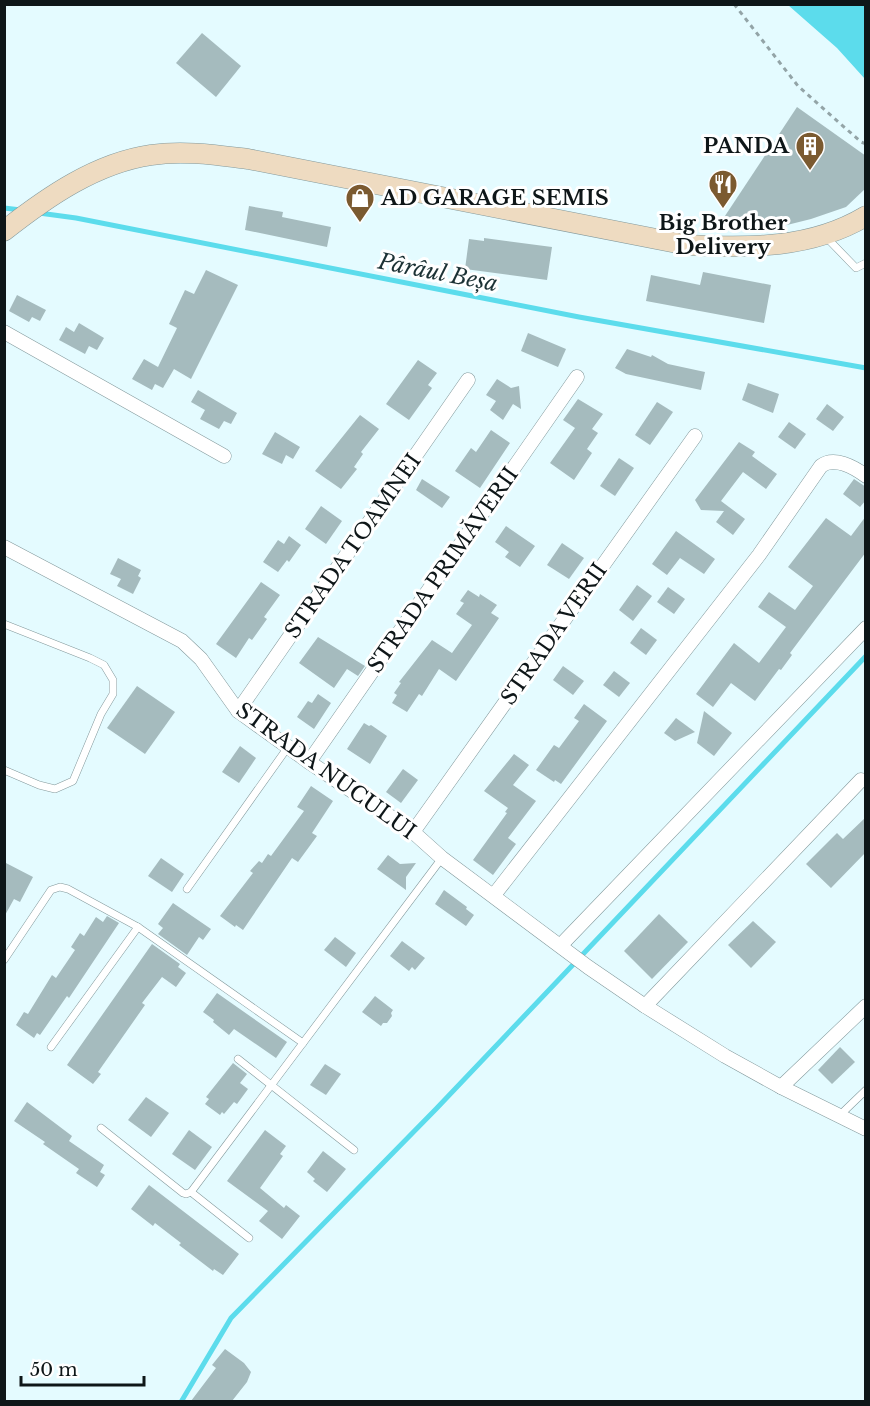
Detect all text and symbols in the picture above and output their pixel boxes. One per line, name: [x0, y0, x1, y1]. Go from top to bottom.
building icon: PANDA: [794, 130, 826, 172]
place label: PANDA: [703, 133, 790, 159]
restaurant icon: Big Brother Delivery: [707, 168, 739, 210]
shop icon: AD GARAGE SEMIS: [344, 182, 376, 224]
place label: AD GARAGE SEMIS: [380, 185, 609, 211]
place label: Big Brother Delivery: [658, 210, 788, 260]
water label: Pârâul Beșa: [375, 247, 500, 297]
street label: STRADA TOAMNEI: [279, 449, 427, 643]
street label: STRADA PRIMĂVERII: [362, 462, 524, 678]
street label: STRADA VERII: [495, 558, 613, 710]
street label: STRADA NUCULUI: [231, 697, 421, 845]
scale bar: [21, 1349, 144, 1387]
text: 50 m: [30, 1359, 78, 1381]

